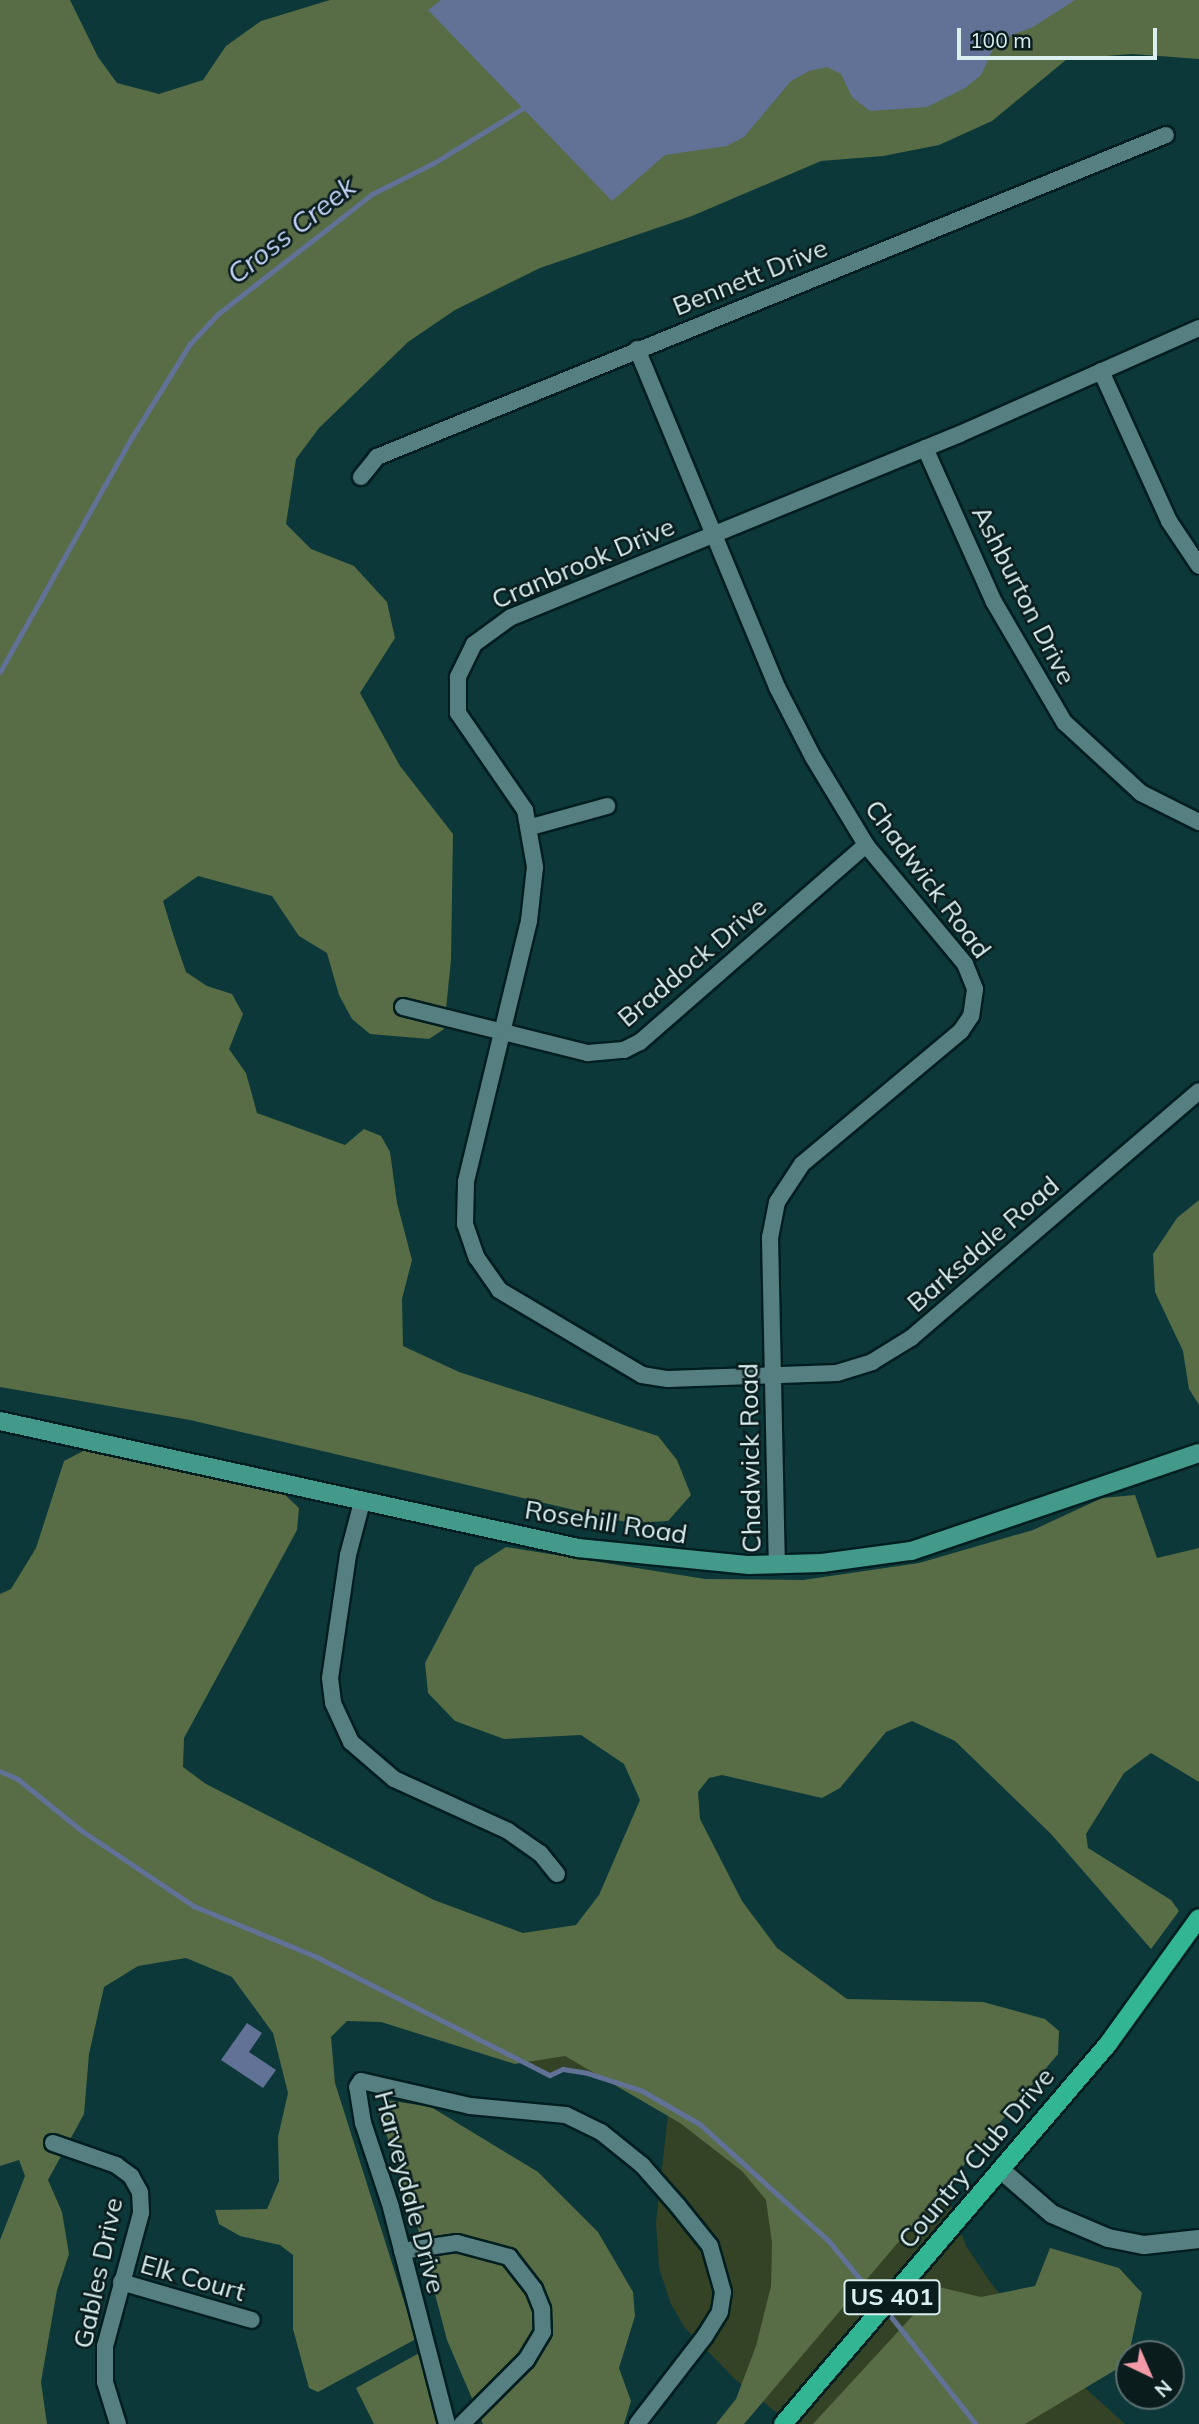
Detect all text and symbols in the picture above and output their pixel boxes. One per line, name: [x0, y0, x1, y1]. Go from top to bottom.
scale bar: [961, 14, 1160, 58]
text: 100 m: [970, 27, 1032, 53]
water label: Cross Creek: [220, 169, 362, 291]
street label: Bennett Drive: [668, 232, 832, 322]
street label: Ashburton Drive: [966, 500, 1082, 690]
street label: Cranbrook Drive: [487, 510, 679, 616]
street label: Chadwick Road: [858, 794, 998, 964]
street label: Braddock Drive: [611, 891, 773, 1033]
street label: Barksdale Road: [901, 1170, 1065, 1318]
street label: Chadwick Road: [733, 1363, 767, 1553]
street label: Rosehill Road: [523, 1494, 689, 1550]
street label: Country Club Drive: [891, 2061, 1061, 2255]
street label: Harveydale Drive: [368, 2087, 452, 2297]
street label: Gables Drive: [67, 2195, 129, 2351]
street label: Elk Court: [137, 2248, 249, 2308]
road number: US 401: [843, 2276, 941, 2318]
north arrow: [1115, 2340, 1185, 2410]
text: N: [1150, 2375, 1177, 2402]

